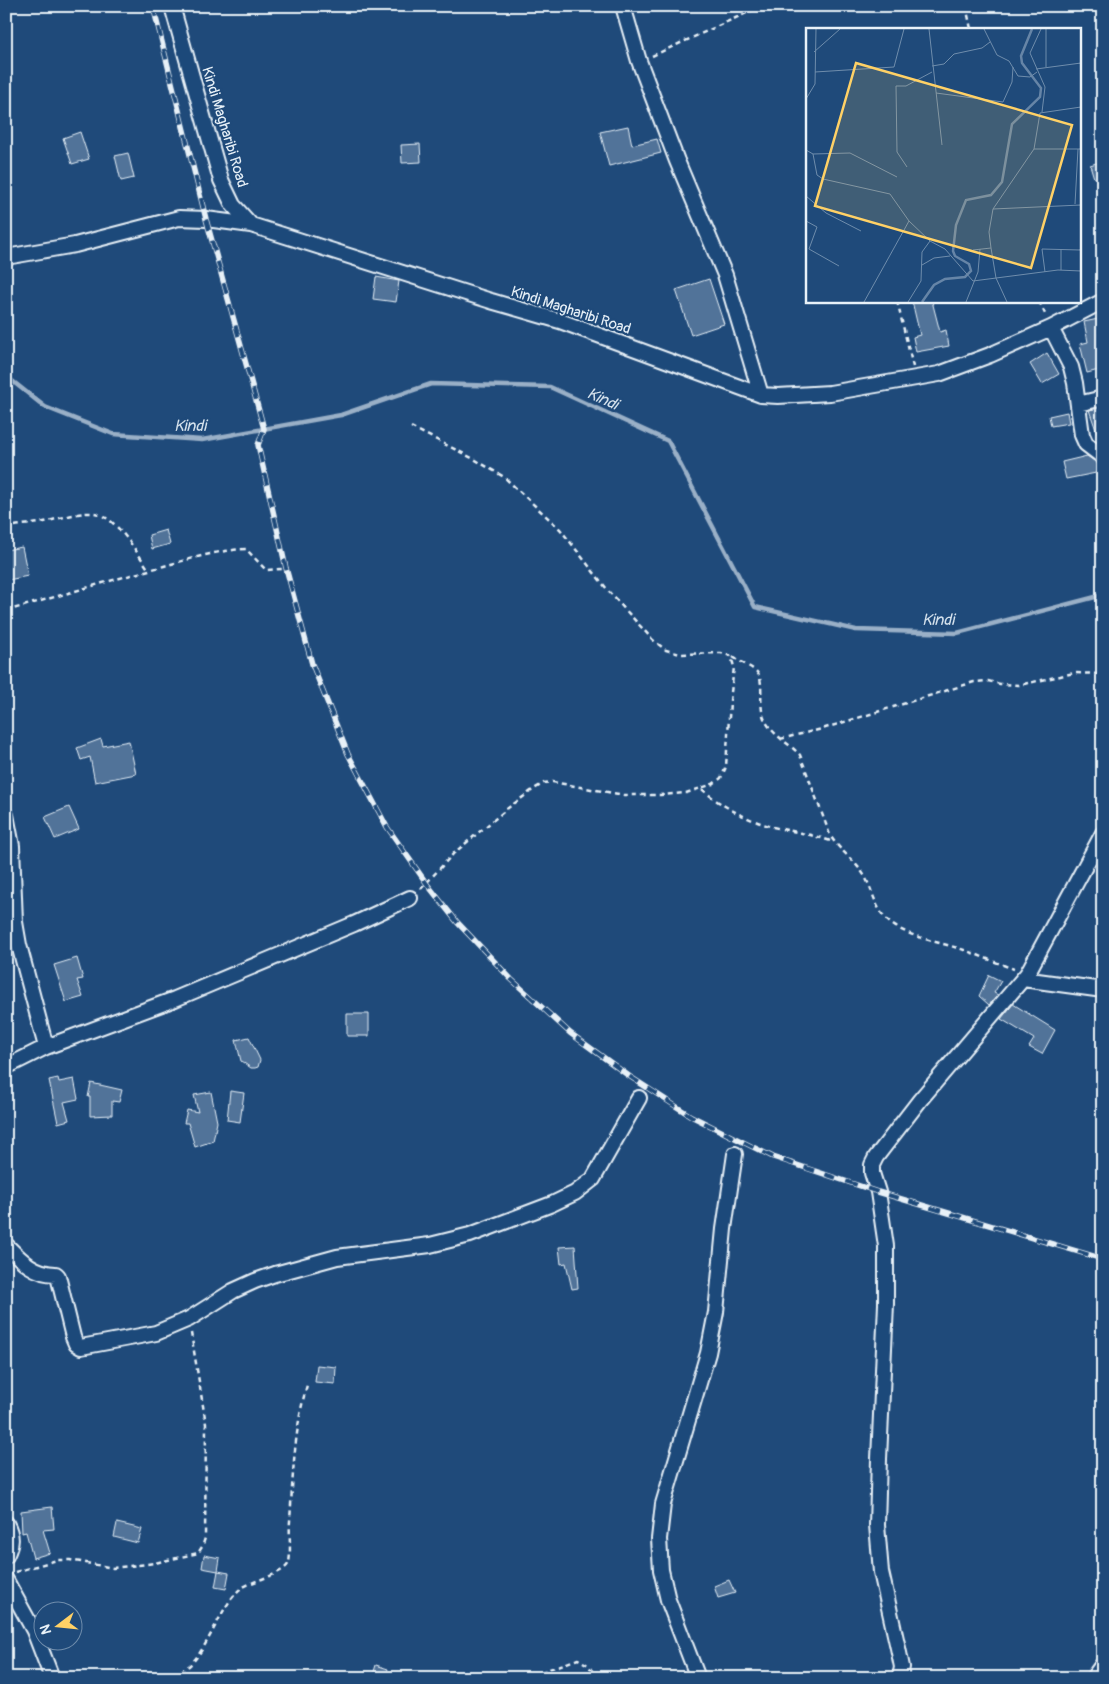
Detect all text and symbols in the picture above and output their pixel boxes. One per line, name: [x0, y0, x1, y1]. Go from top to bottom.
inset map: [806, 28, 1082, 302]
street label: Kindi Magharibi Road: [197, 65, 252, 190]
street label: Kindi Magharibi Road: [508, 282, 633, 339]
water label: Kindi: [584, 383, 623, 415]
water label: Kindi: [174, 416, 208, 436]
water label: Kindi: [922, 610, 956, 630]
north arrow: [32, 1602, 82, 1652]
text: N: [37, 1623, 55, 1636]

